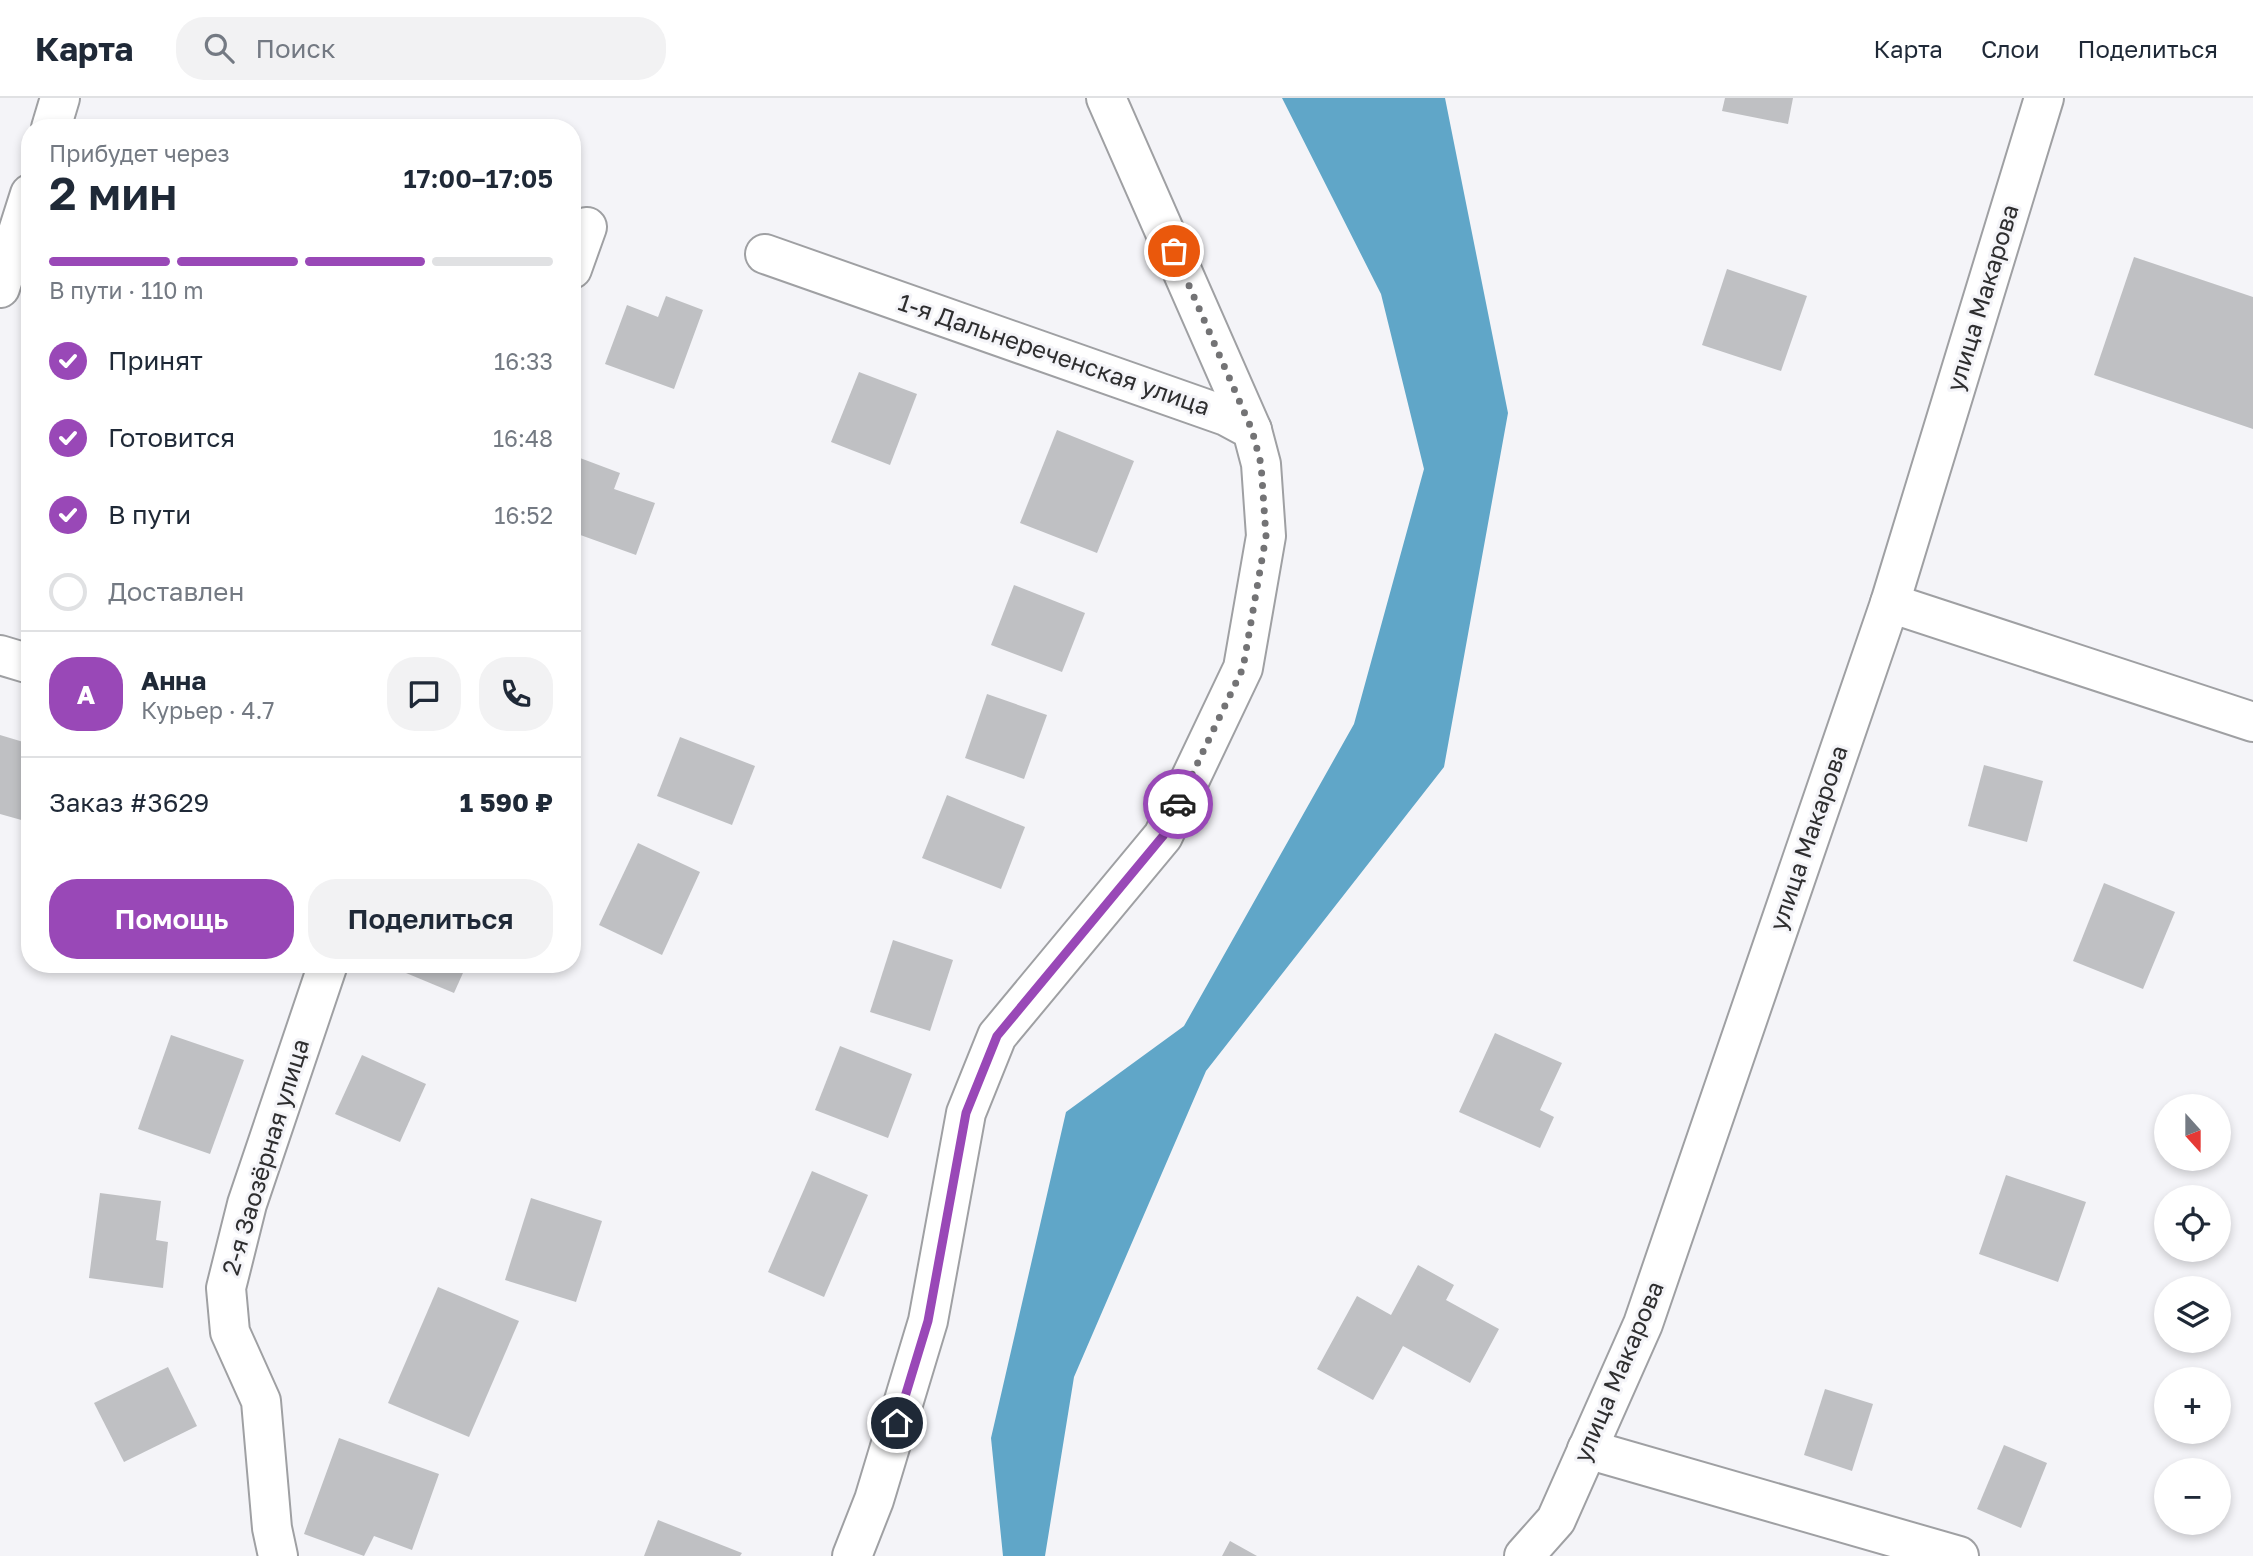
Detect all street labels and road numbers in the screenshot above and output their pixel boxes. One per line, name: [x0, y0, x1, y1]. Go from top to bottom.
street label: улица Макарова: [1939, 201, 2024, 395]
street label: 1-я Дальнереченская улица: [895, 287, 1214, 421]
street label: улица Макарова: [1762, 741, 1853, 934]
street label: 2-я Заозёрная улица: [215, 1035, 314, 1278]
street label: улица Макарова: [1566, 1276, 1669, 1466]

